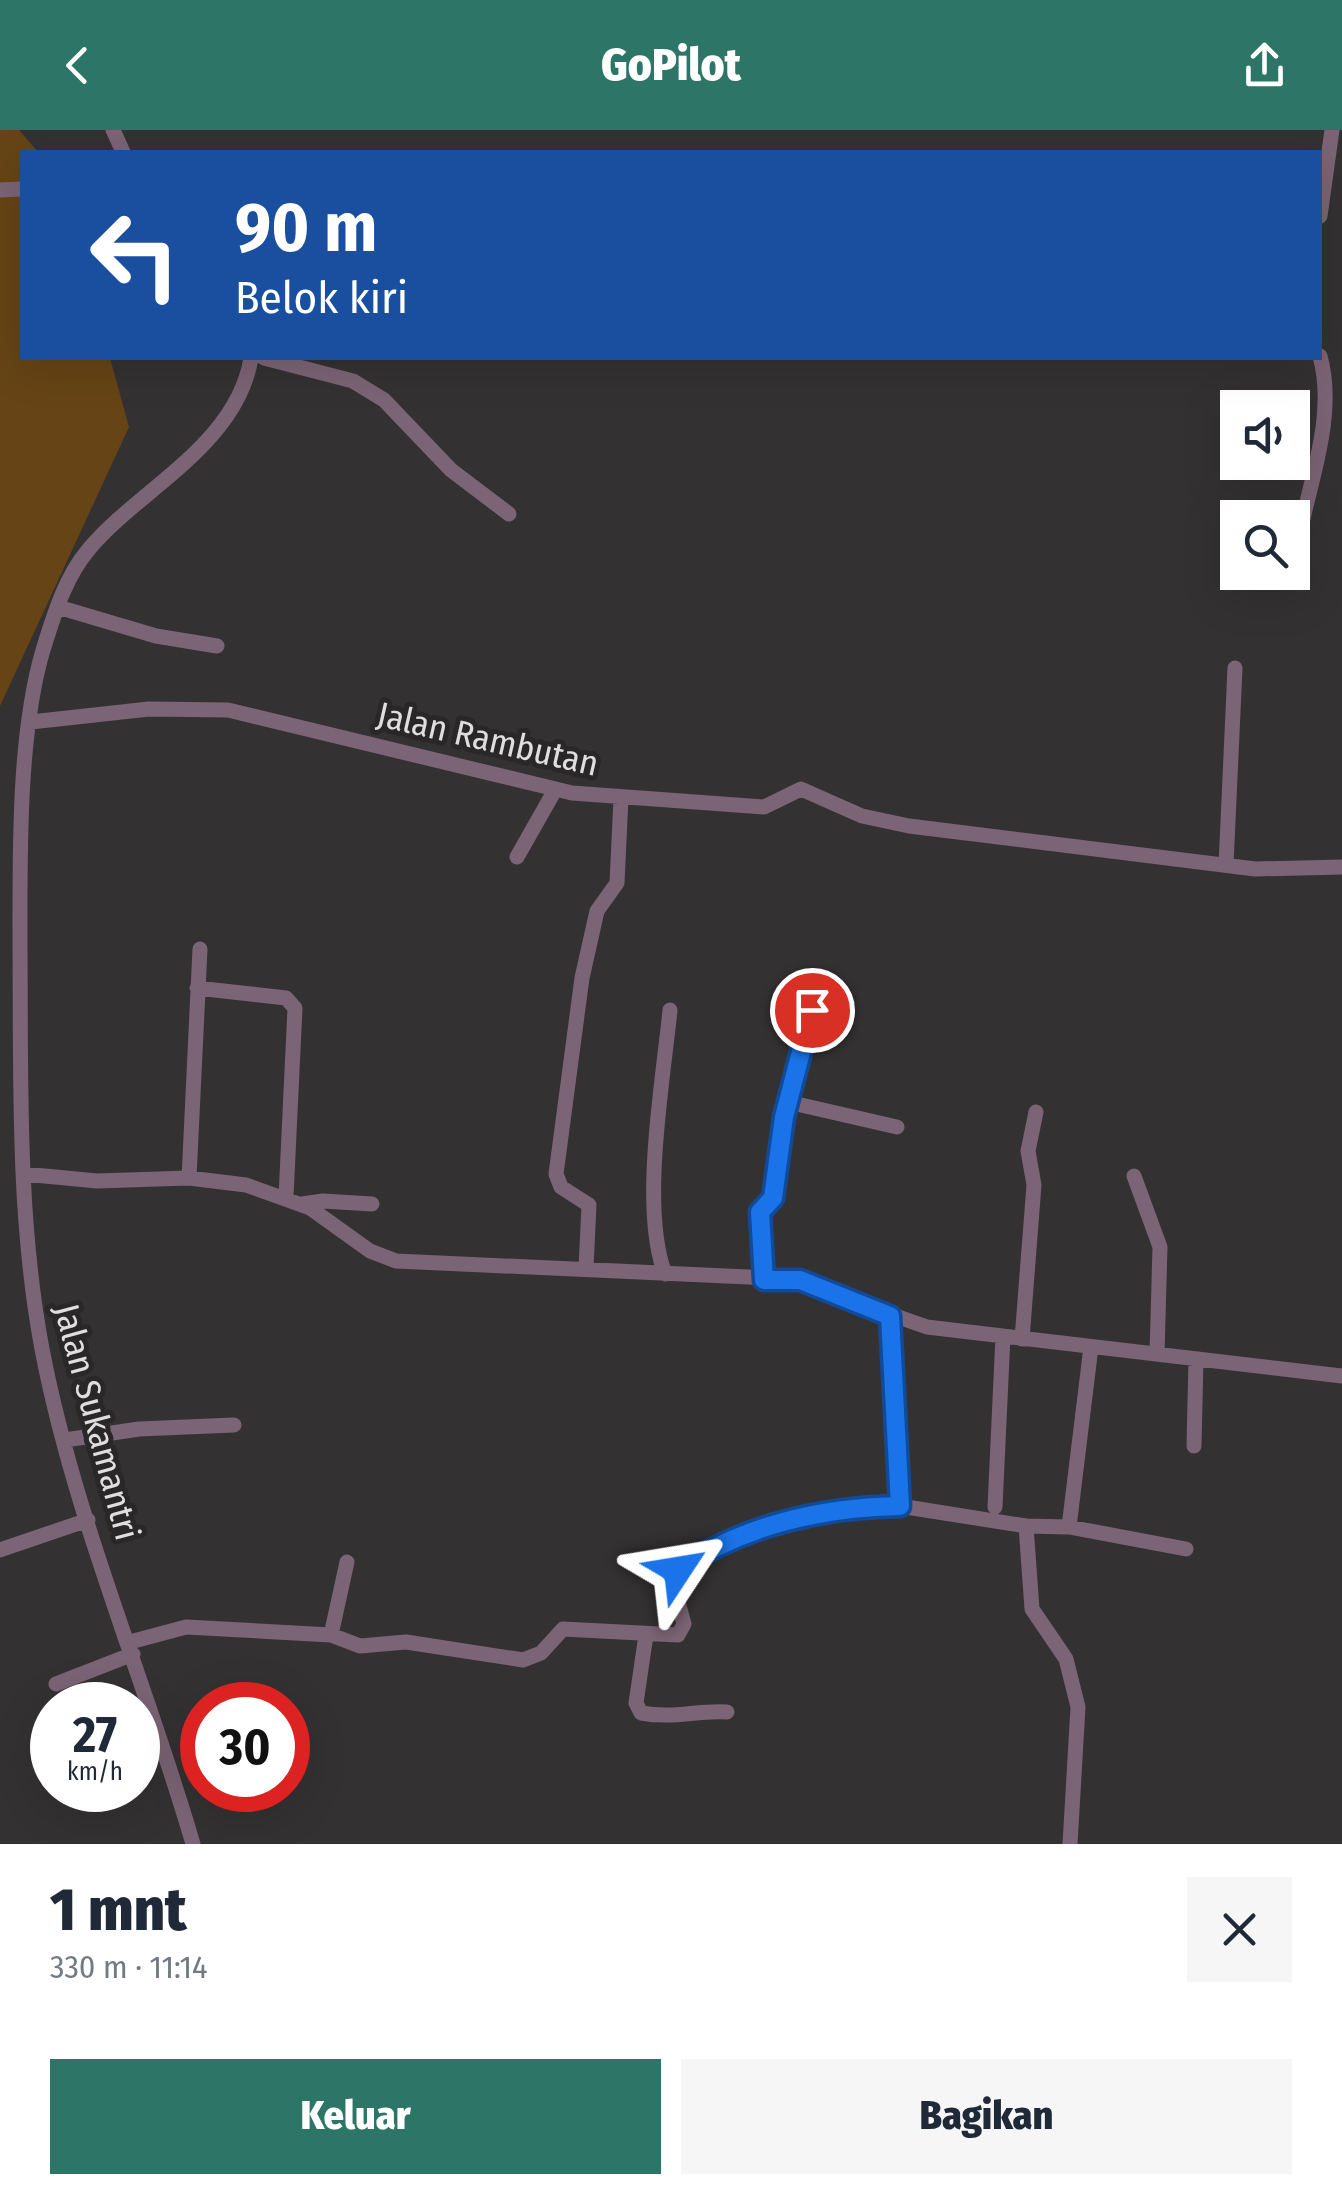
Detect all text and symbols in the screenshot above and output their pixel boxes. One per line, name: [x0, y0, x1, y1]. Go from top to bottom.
icon: back: [50, 38, 105, 93]
text: GoPilot: [601, 38, 741, 92]
icon: share: [1237, 38, 1292, 93]
text: 90 m: [235, 186, 377, 270]
icon: left: [70, 190, 200, 320]
text: Belok kiri: [235, 271, 408, 325]
map controls: [1220, 390, 1310, 590]
button: sound: [1220, 390, 1310, 480]
button: search: [1220, 500, 1310, 590]
street label: Jalan Rambutan: [373, 693, 603, 785]
pin: [770, 968, 855, 1053]
icon: arrive: [785, 983, 840, 1038]
street label: Jalan Sukamantri: [45, 1299, 149, 1545]
position arrow: [626, 1518, 730, 1622]
speed limit sign: 30: [180, 1682, 310, 1812]
text: 27: [73, 1705, 117, 1765]
text: km/h: [67, 1757, 123, 1787]
text: 1 mnt: [50, 1874, 187, 1946]
button: close: [1187, 1877, 1292, 1982]
text: 330 m · 11:14: [50, 1948, 207, 1986]
button: Keluar: [50, 2059, 661, 2174]
button: Bagikan: [681, 2059, 1292, 2174]

